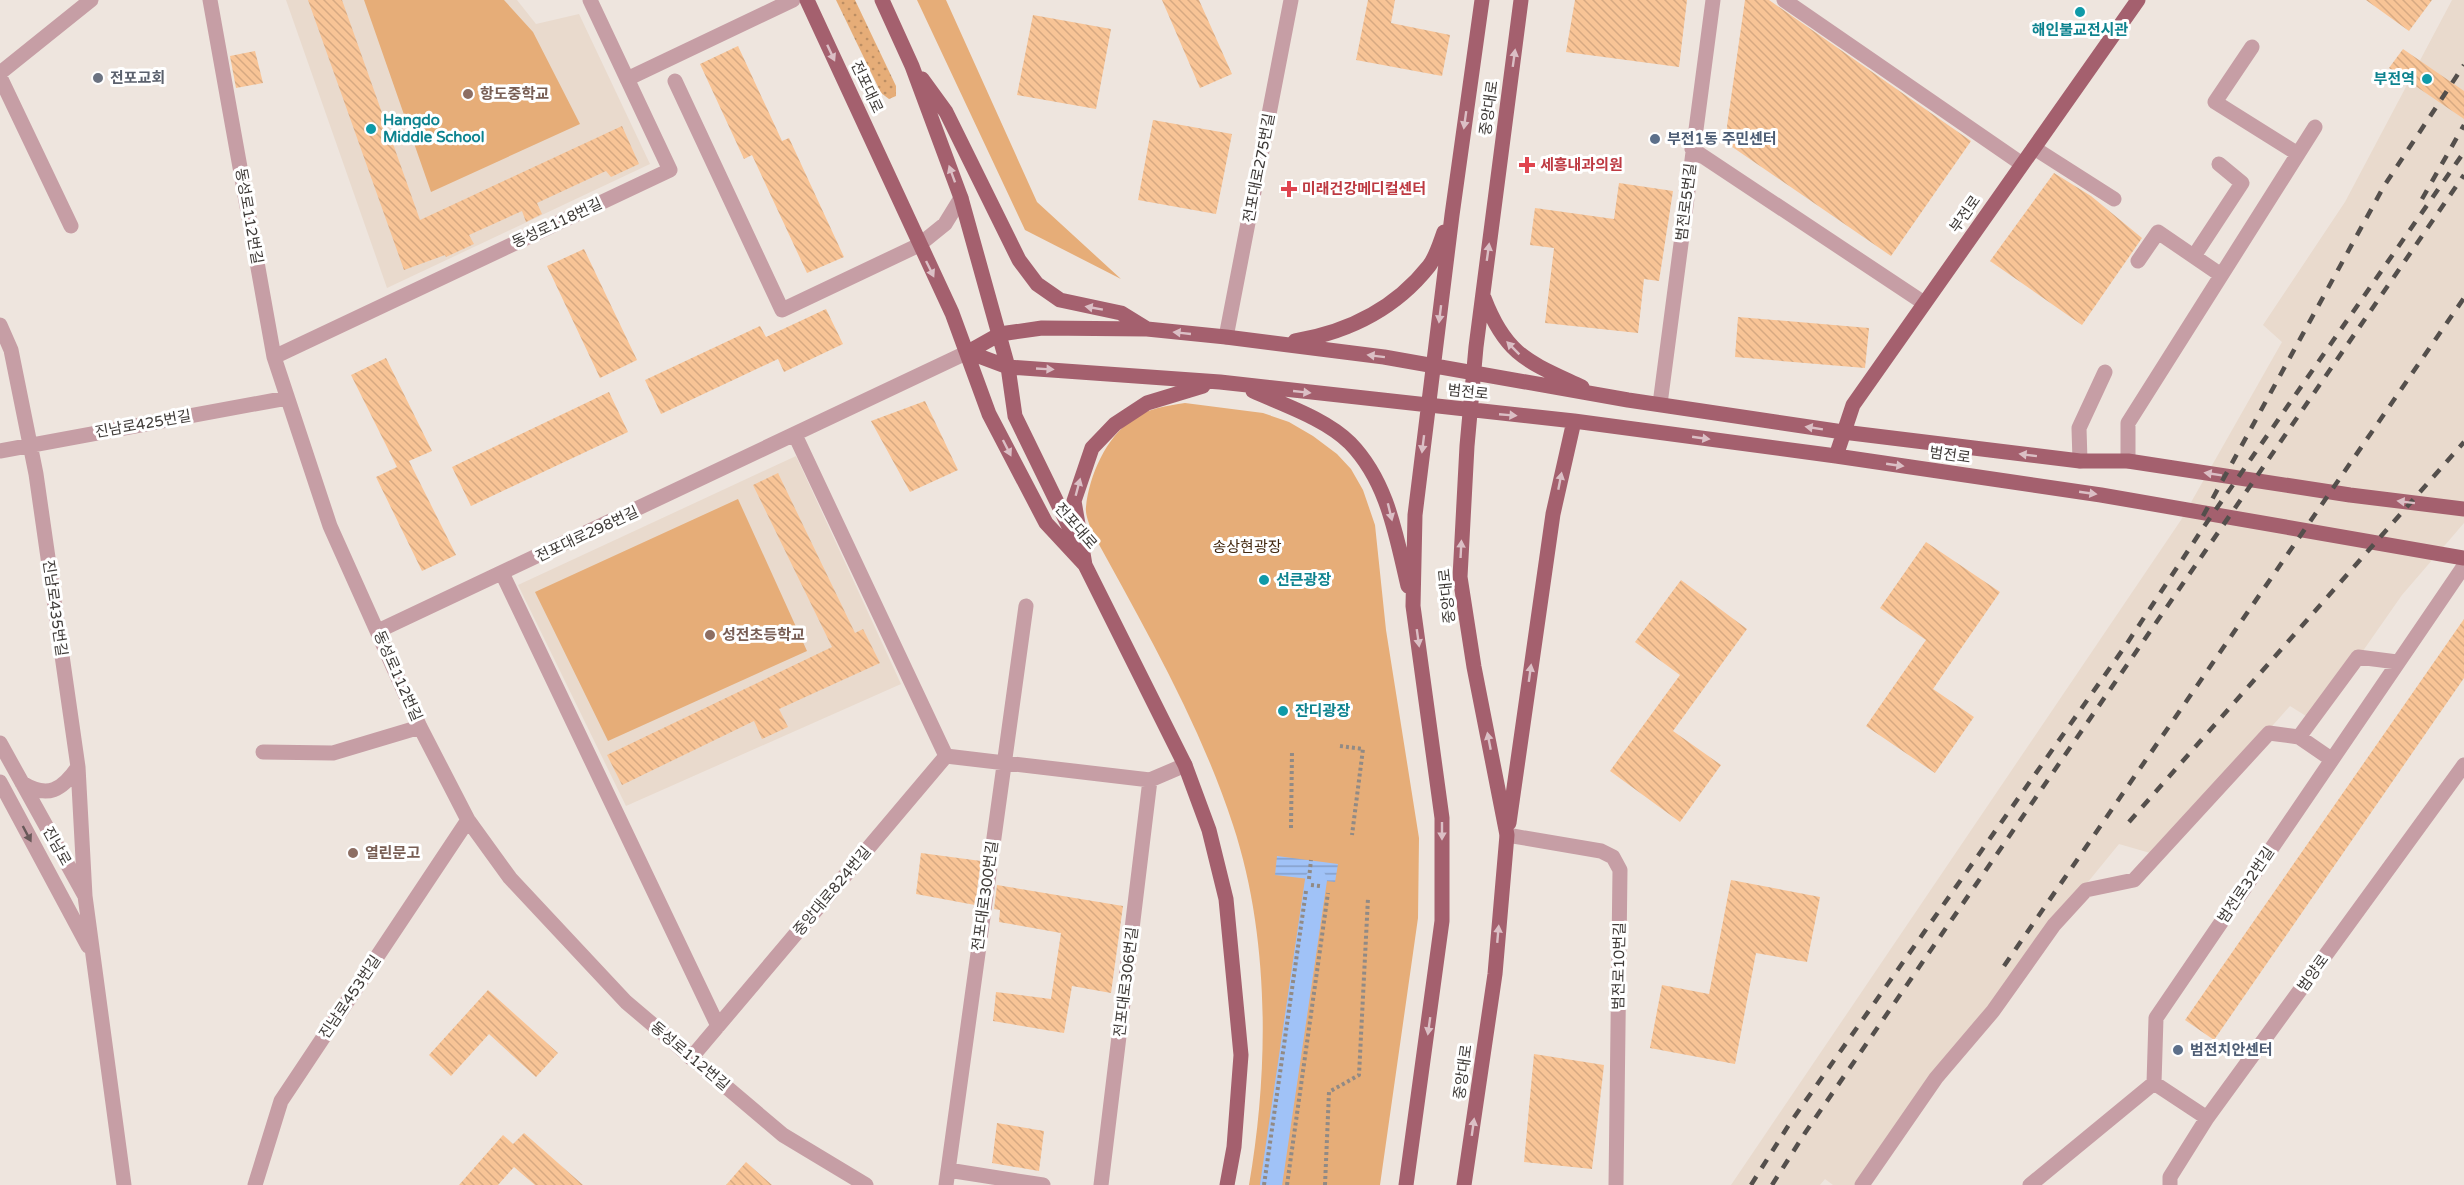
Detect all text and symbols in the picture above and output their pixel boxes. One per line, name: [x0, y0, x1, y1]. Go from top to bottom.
marker: 해인불교전시관: [2073, 5, 2087, 19]
place label: 해인불교전시관: [2032, 21, 2128, 39]
one-way arrow: [827, 45, 836, 62]
one-way arrow: [1509, 49, 1518, 68]
street label: 전포대로: [847, 58, 887, 116]
place label: 전포교회: [110, 69, 165, 87]
place label: 부전역: [2374, 70, 2415, 88]
marker: 전포교회: [91, 71, 105, 85]
marker: 부전역: [2420, 72, 2434, 86]
street label: 중앙대로: [1476, 79, 1502, 137]
place label: 항도중학교: [480, 85, 549, 103]
marker: 항도중학교: [461, 87, 475, 101]
place label: Hangdo Middle School: [383, 111, 484, 146]
one-way arrow: [1460, 111, 1469, 130]
street label: 전포대로275번길: [1240, 112, 1278, 224]
marker: Hangdo Middle School: [364, 122, 378, 136]
place label: 부전1동 주민센터: [1667, 130, 1777, 148]
marker: 부전1동 주민센터: [1648, 132, 1662, 146]
marker: 세흥내과의원: [1518, 156, 1536, 174]
place label: 세흥내과의원: [1540, 156, 1623, 174]
street label: 범전로5번길: [1672, 162, 1700, 242]
one-way arrow: [947, 165, 956, 183]
street label: 동성로112번길: [232, 167, 266, 265]
marker: 미래건강메디컬센터: [1280, 180, 1298, 198]
place label: 미래건강메디컬센터: [1302, 180, 1426, 198]
street label: 부전로: [1946, 192, 1984, 236]
street label: 동성로118번길: [509, 194, 605, 252]
one-way arrow: [1483, 242, 1493, 261]
one-way arrow: [926, 260, 935, 277]
one-way arrow: [1084, 303, 1103, 312]
one-way arrow: [1435, 304, 1445, 323]
one-way arrow: [1173, 328, 1192, 338]
one-way arrow: [1507, 341, 1521, 355]
one-way arrow: [1366, 351, 1385, 361]
one-way arrow: [1035, 364, 1054, 373]
street label: 범전로: [1446, 381, 1490, 403]
one-way arrow: [1292, 387, 1311, 397]
street label: 진남로425번길: [94, 407, 192, 441]
one-way arrow: [1498, 410, 1517, 420]
one-way arrow: [1804, 423, 1823, 432]
one-way arrow: [1692, 433, 1711, 442]
one-way arrow: [1419, 434, 1428, 453]
one-way arrow: [1002, 439, 1011, 456]
street label: 범전로: [1928, 443, 1972, 467]
one-way arrow: [2019, 450, 2038, 459]
one-way arrow: [1885, 460, 1904, 469]
one-way arrow: [2203, 470, 2222, 479]
one-way arrow: [1556, 471, 1565, 490]
one-way arrow: [1074, 478, 1083, 496]
one-way arrow: [2078, 489, 2097, 498]
one-way arrow: [2396, 497, 2415, 507]
street label: 전포대로: [1051, 499, 1101, 553]
street label: 전포대로298번길: [533, 502, 641, 566]
one-way arrow: [1385, 503, 1395, 521]
park label: 송상현광장: [1212, 538, 1282, 556]
one-way arrow: [1457, 539, 1466, 558]
street label: 진남로435번길: [39, 559, 71, 657]
street label: 중앙대로: [1435, 568, 1459, 624]
place label: 선큰광장: [1276, 571, 1331, 589]
marker: 선큰광장: [1257, 573, 1271, 587]
place label: 성전초등학교: [722, 626, 805, 644]
street label: 동성로112번길: [370, 628, 426, 724]
marker: 성전초등학교: [703, 628, 717, 642]
one-way arrow: [1413, 629, 1422, 648]
one-way arrow: [1526, 664, 1535, 683]
place label: 잔디광장: [1295, 702, 1350, 720]
marker: 잔디광장: [1276, 704, 1290, 718]
one-way arrow: [1484, 731, 1493, 750]
one-way arrow: [1437, 822, 1447, 841]
street label: 진남로: [39, 824, 75, 868]
one-way arrow: [22, 826, 32, 843]
street label: 전포대로300번길: [968, 840, 1002, 952]
street label: 중앙대로824번길: [789, 843, 875, 939]
place label: 열린문고: [365, 844, 420, 862]
street label: 범전로32번길: [2214, 844, 2278, 926]
marker: 열린문고: [346, 846, 360, 860]
street label: 범전로10번길: [1609, 922, 1629, 1010]
one-way arrow: [1494, 924, 1503, 943]
street label: 전포대로306번길: [1110, 926, 1142, 1038]
street label: 범양로: [2294, 951, 2332, 995]
street label: 진남로453번길: [315, 952, 385, 1042]
one-way arrow: [1424, 1016, 1433, 1035]
street label: 동성로112번길: [647, 1018, 733, 1094]
place label: 범전치안센터: [2190, 1041, 2273, 1059]
street label: 중앙대로: [1450, 1043, 1476, 1101]
marker: 범전치안센터: [2171, 1043, 2185, 1057]
one-way arrow: [1468, 1118, 1477, 1137]

